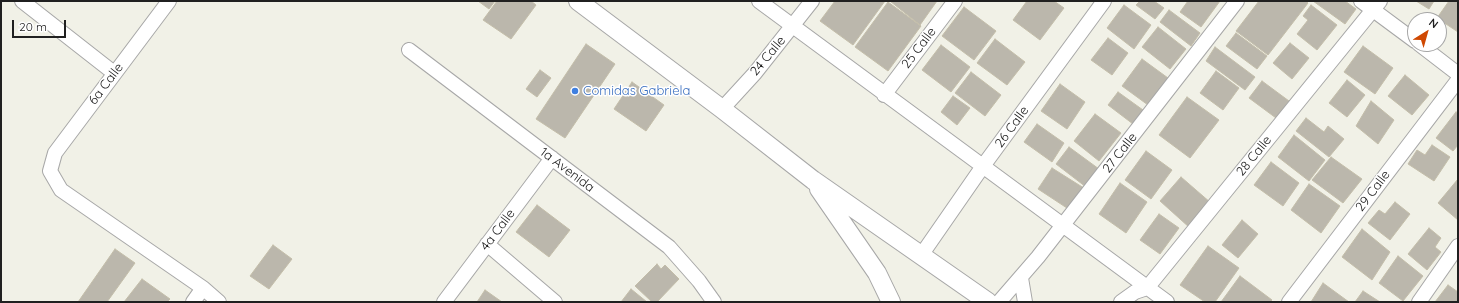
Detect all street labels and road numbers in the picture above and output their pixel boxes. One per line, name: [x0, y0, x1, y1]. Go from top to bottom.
street label: 25 Calle: [899, 24, 939, 72]
street label: 24 Calle: [747, 33, 789, 79]
street label: 6a Calle: [85, 60, 127, 108]
street label: 26 Calle: [992, 103, 1032, 151]
street label: 27 Calle: [1099, 130, 1141, 176]
street label: 28 Calle: [1233, 133, 1275, 179]
street label: 1a Avenida: [537, 144, 597, 196]
street label: 29 Calle: [1352, 167, 1394, 215]
street label: 4a Calle: [477, 206, 519, 254]

